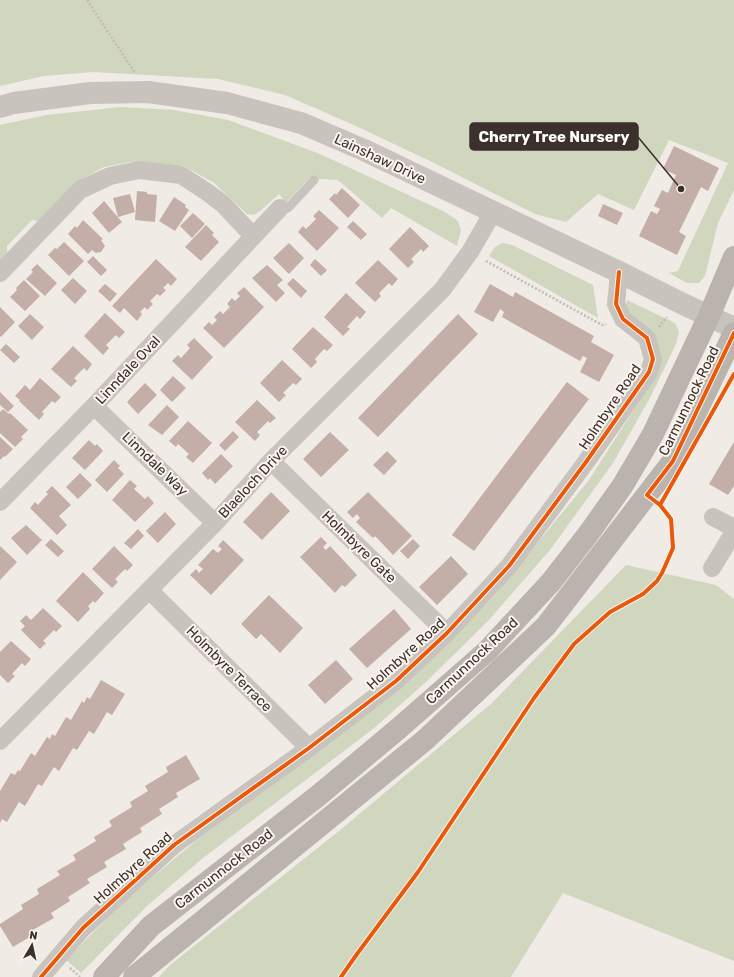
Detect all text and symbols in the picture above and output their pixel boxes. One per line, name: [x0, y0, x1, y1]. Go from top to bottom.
callout: Cherry Tree Nursery: [470, 123, 638, 150]
text: Cherry Tree Nursery: [479, 128, 629, 146]
street label: Lainshaw Drive: [332, 130, 429, 188]
street label: Linndale Oval: [92, 332, 164, 408]
street label: Carmunnock Road: [655, 343, 723, 459]
street label: Holmbyre Road: [575, 361, 645, 453]
street label: Linndale Way: [119, 428, 192, 500]
street label: Blaeloch Drive: [215, 442, 291, 522]
street label: Holmbyre Gate: [318, 507, 400, 587]
street label: Holmbyre Road: [363, 614, 449, 694]
street label: Carmunnock Road: [422, 614, 522, 708]
street label: Holmbyre Terrace: [183, 623, 275, 715]
street label: Carmunnock Road: [172, 825, 276, 913]
street label: Holmbyre Road: [90, 828, 176, 908]
north arrow: [12, 925, 52, 965]
text: N: [29, 929, 38, 943]

